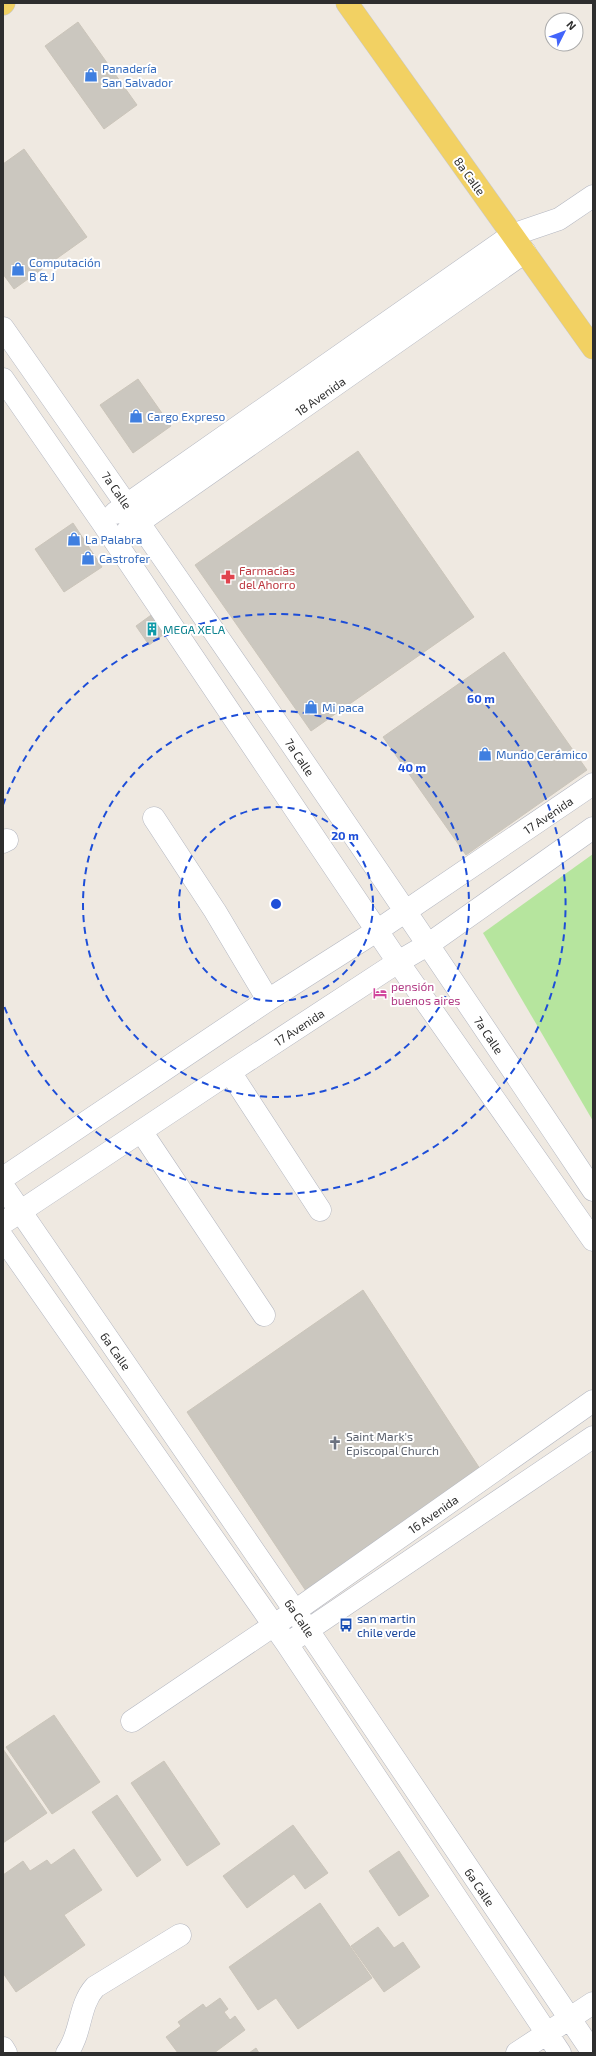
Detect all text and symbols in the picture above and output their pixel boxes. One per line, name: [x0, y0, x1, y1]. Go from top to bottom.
north arrow: [544, 12, 584, 52]
text: N: [564, 18, 579, 32]
place label: Panadería San Salvador: [102, 61, 173, 89]
shop icon: Panadería San Salvador: [83, 67, 99, 83]
street label: 8a Calle: [452, 154, 488, 198]
place label: Computación B & J: [29, 255, 101, 283]
shop icon: Computación B & J: [10, 261, 26, 277]
street label: 18 Avenida: [292, 374, 348, 418]
shop icon: Cargo Expreso: [128, 408, 144, 424]
place label: Cargo Expreso: [147, 409, 226, 423]
street label: 7a Calle: [99, 469, 135, 511]
shop icon: La Palabra: [66, 531, 82, 547]
place label: La Palabra: [85, 532, 142, 546]
shop icon: Castrofer: [80, 550, 96, 566]
place label: Castrofer: [99, 551, 150, 565]
place label: Farmacias del Ahorro: [239, 563, 296, 591]
pharmacy icon: Farmacias del Ahorro: [220, 569, 236, 585]
building icon: MEGA XELA: [144, 621, 160, 637]
place label: MEGA XELA: [163, 622, 226, 636]
text: 60 m: [467, 691, 495, 705]
shop icon: Mi paca: [303, 699, 319, 715]
place label: Mi paca: [322, 700, 364, 714]
street label: 7a Calle: [282, 736, 318, 778]
shop icon: Mundo Cerámico: [477, 746, 493, 762]
place label: Mundo Cerámico: [496, 747, 588, 761]
text: 40 m: [398, 760, 426, 774]
street label: 17 Avenida: [521, 793, 575, 837]
text: 20 m: [331, 828, 359, 842]
centre of rings: [269, 897, 283, 911]
place label: pensión buenos aires: [391, 979, 460, 1007]
hotel icon: pensión buenos aires: [372, 985, 388, 1001]
street label: 17 Avenida: [271, 1006, 327, 1048]
street label: 7a Calle: [471, 1014, 507, 1056]
street label: 6a Calle: [98, 1329, 134, 1373]
place label: Saint Mark's Episcopal Church: [346, 1429, 439, 1457]
church icon: Saint Mark's Episcopal Church: [327, 1435, 343, 1451]
street label: 16 Avenida: [405, 1492, 461, 1536]
street label: 6a Calle: [282, 1596, 318, 1640]
place label: san martin chile verde: [357, 1611, 416, 1639]
bus stop icon: san martin chile verde: [338, 1617, 354, 1633]
street label: 6a Calle: [462, 1865, 498, 1909]

